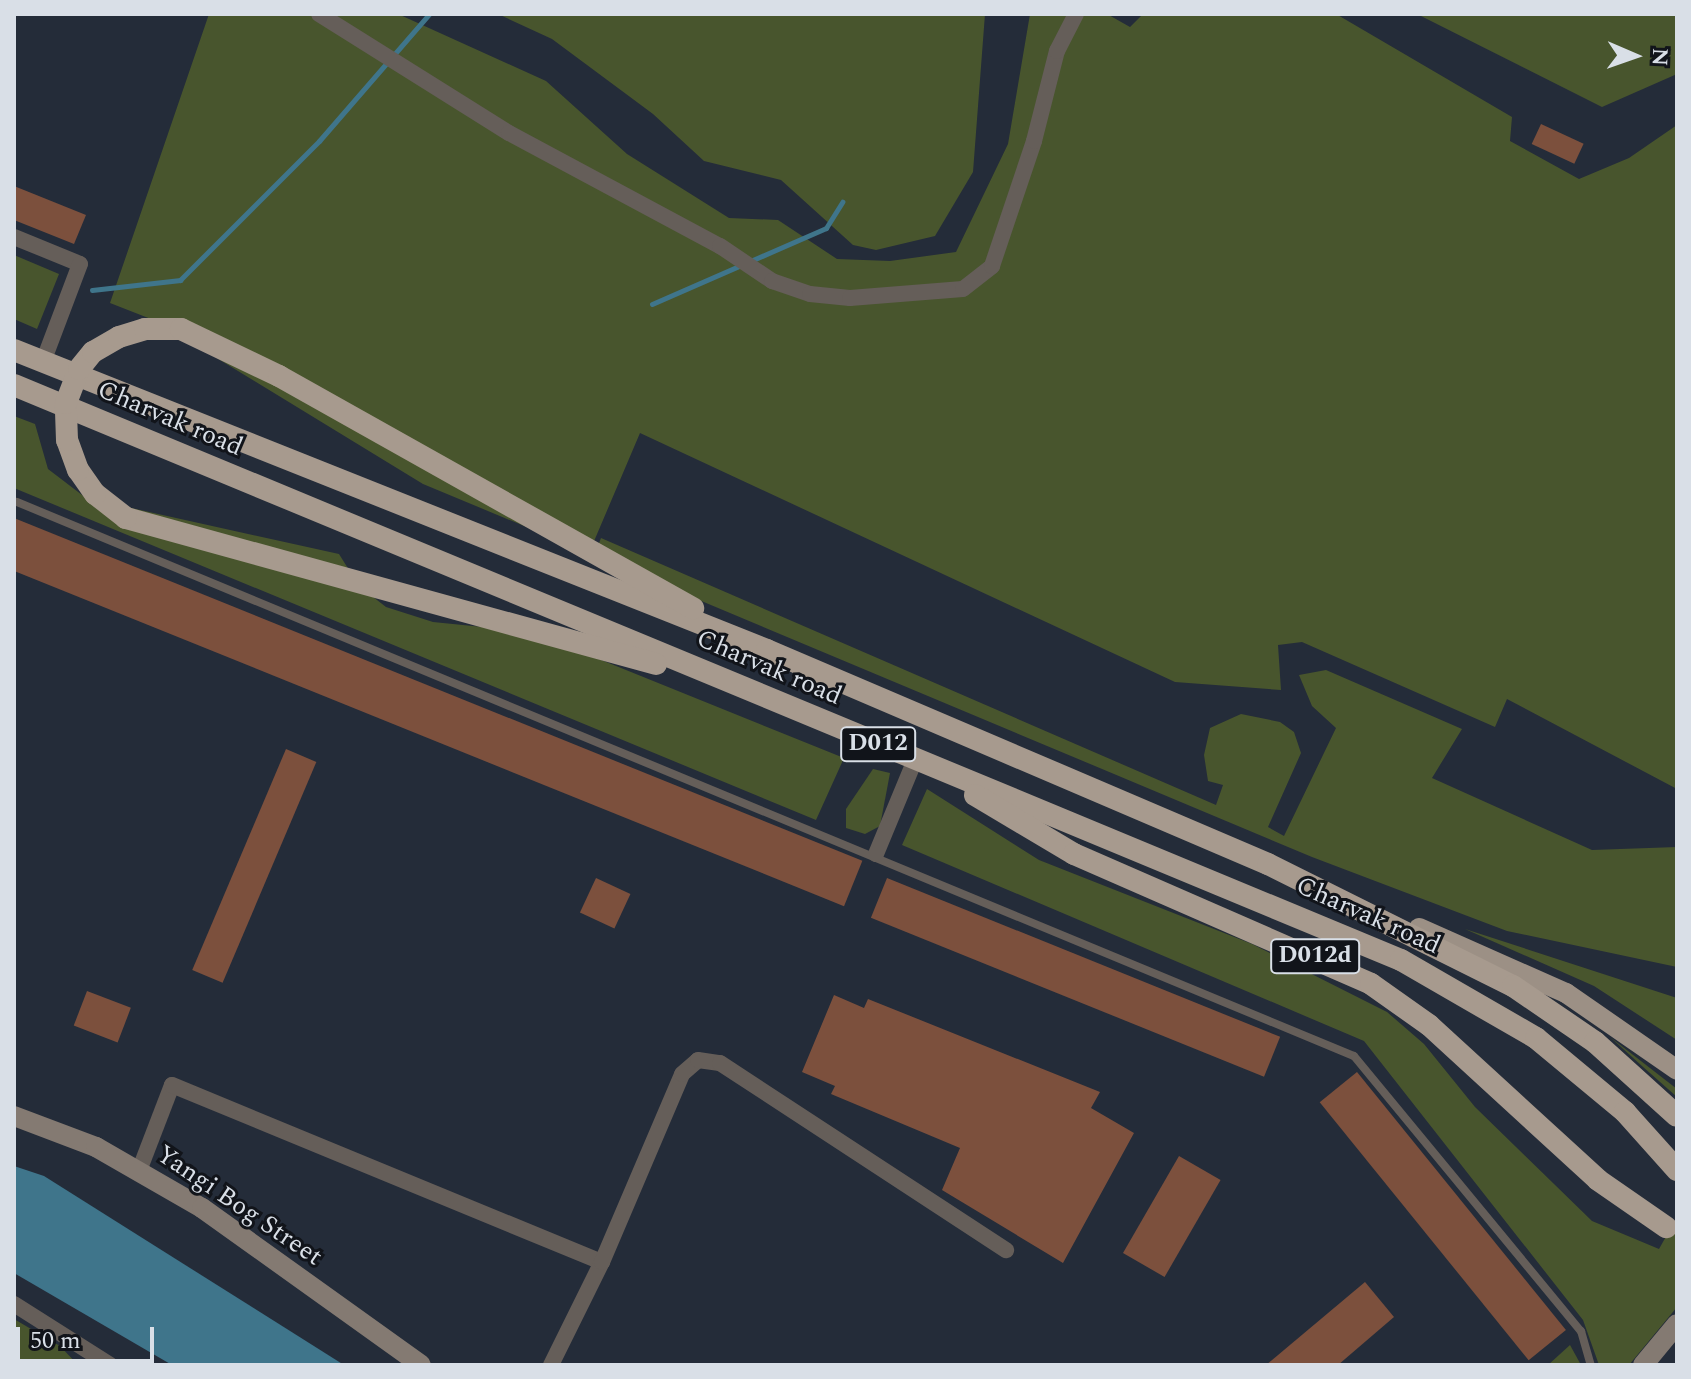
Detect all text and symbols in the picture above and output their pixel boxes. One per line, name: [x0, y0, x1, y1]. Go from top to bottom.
north arrow: [1595, 16, 1675, 96]
text: N: [1643, 47, 1676, 66]
street label: Charvak road: [93, 374, 247, 464]
street label: Charvak road: [692, 623, 846, 713]
road number: D012: [840, 724, 916, 764]
street label: Charvak road: [1291, 870, 1445, 962]
road number: D012d: [1269, 936, 1361, 976]
street label: Yangi Bog Street: [150, 1139, 328, 1273]
scale bar: [20, 1311, 158, 1361]
text: 50 m: [30, 1323, 81, 1359]

